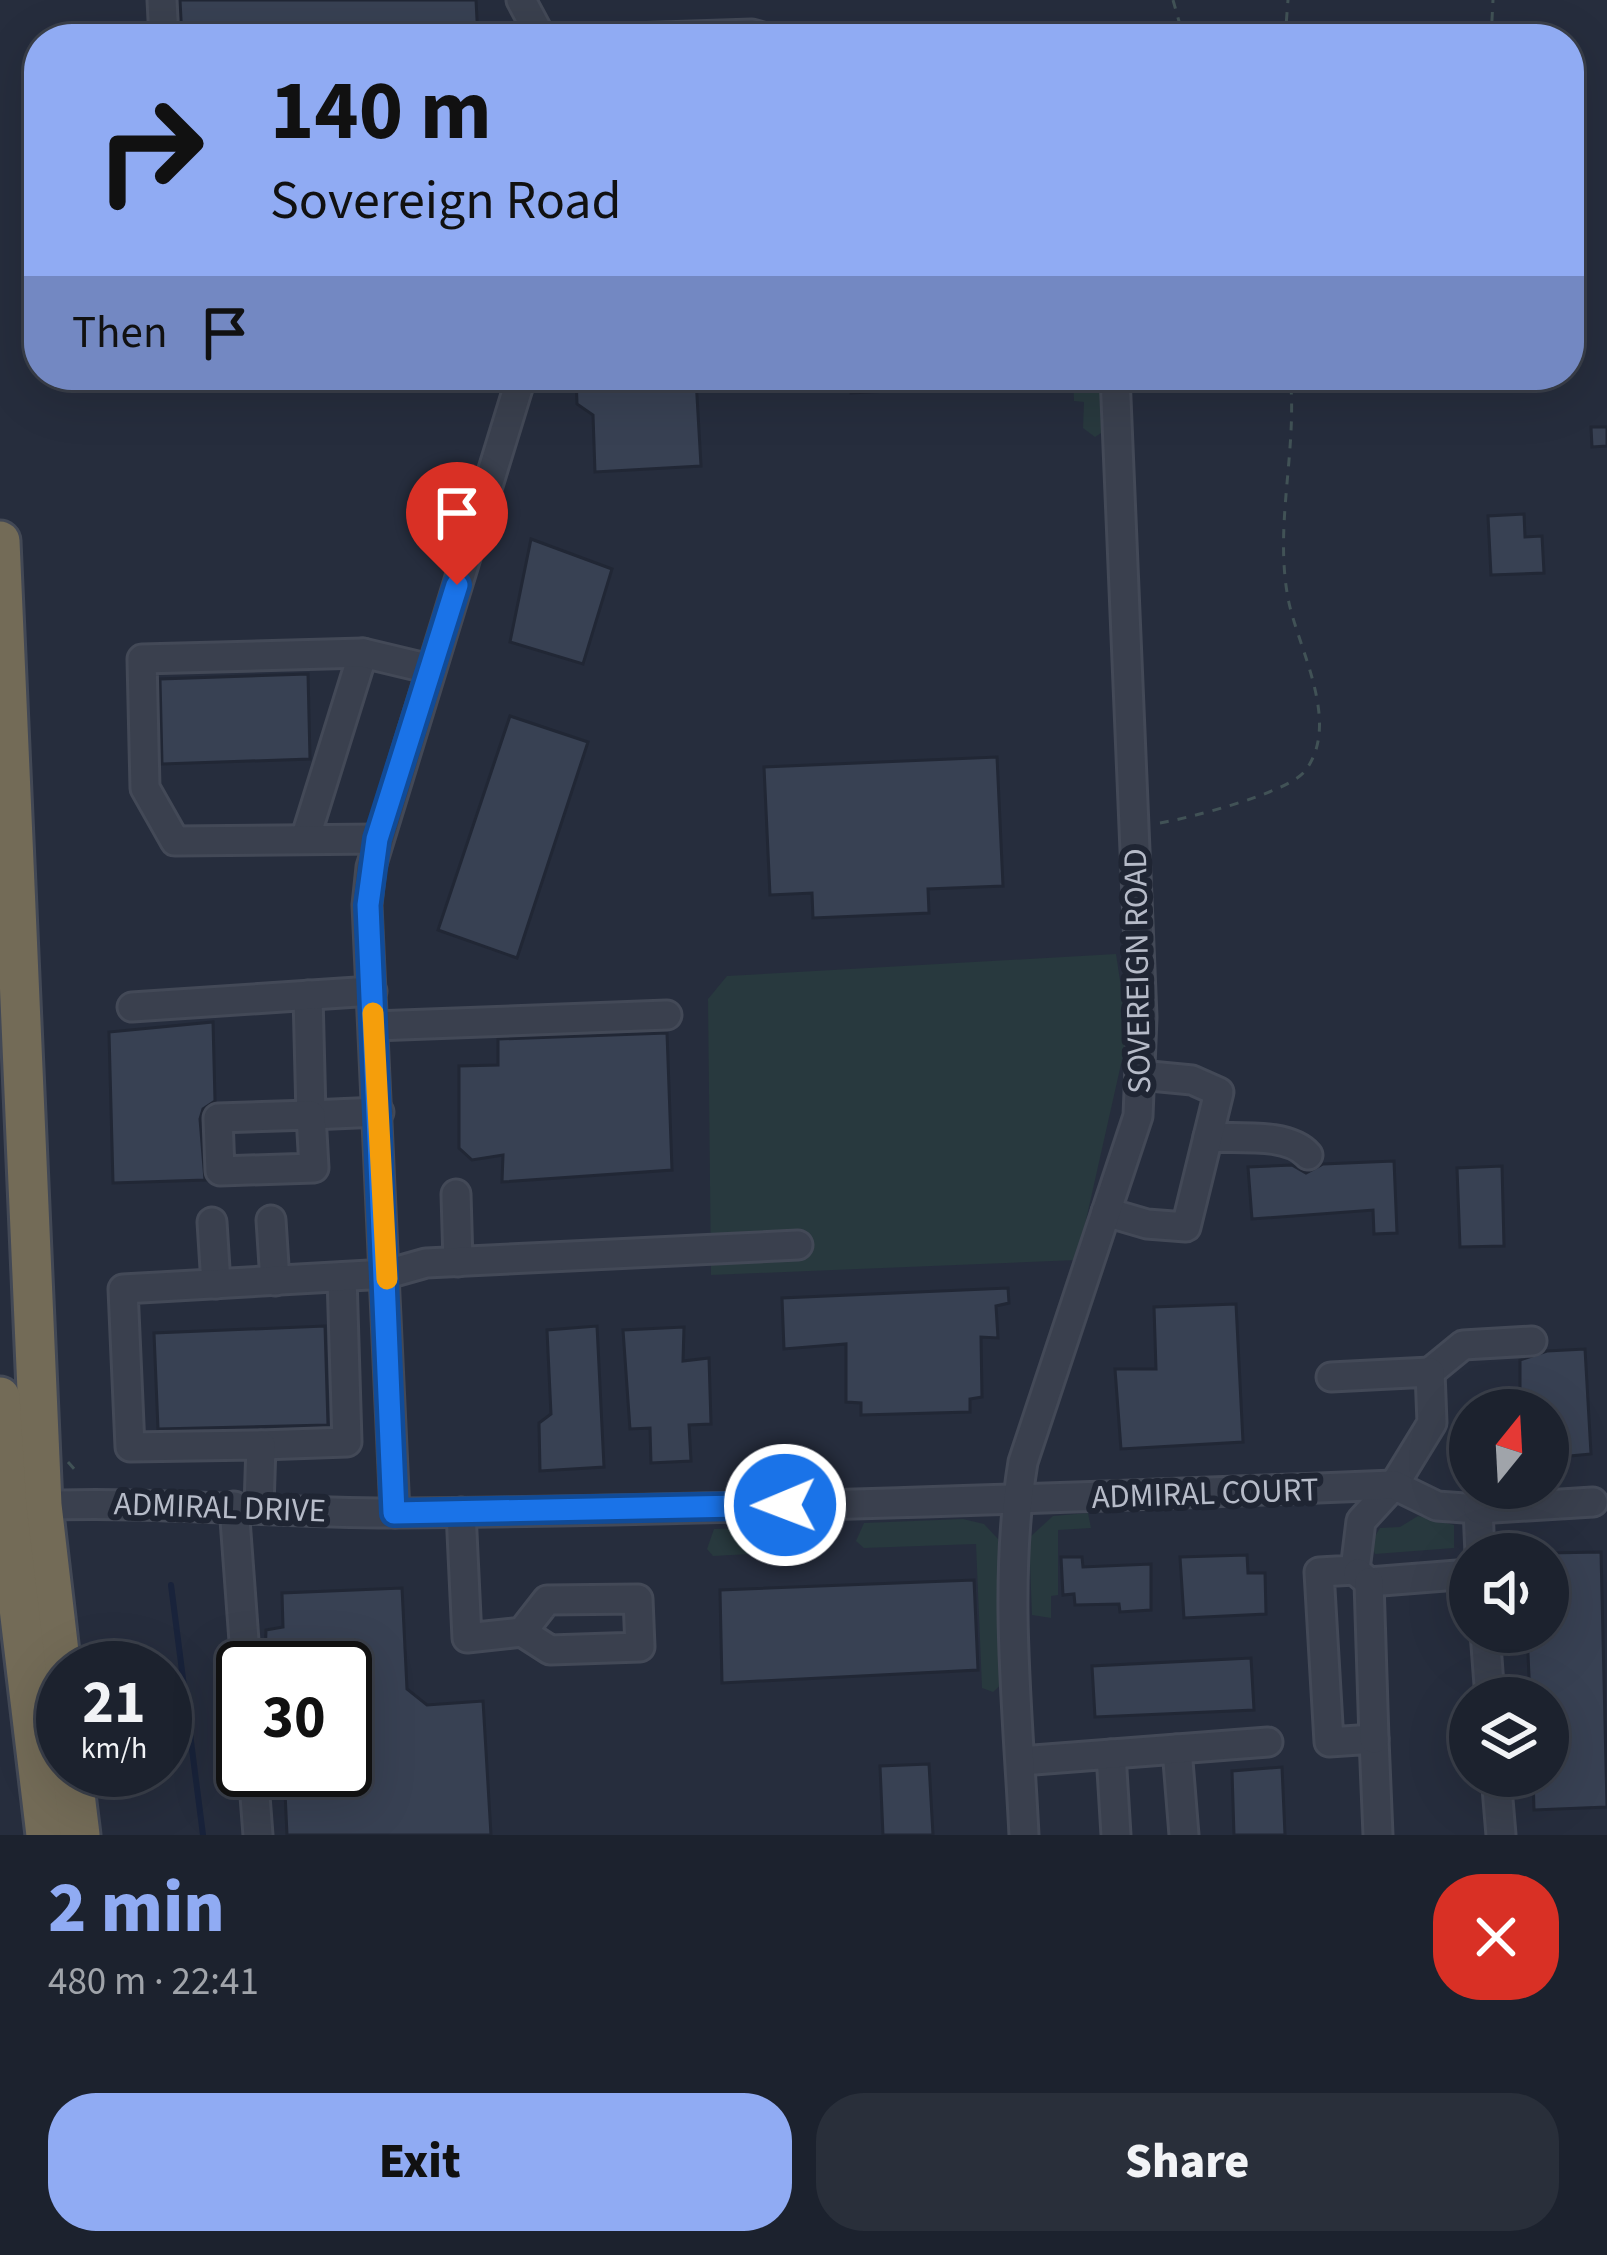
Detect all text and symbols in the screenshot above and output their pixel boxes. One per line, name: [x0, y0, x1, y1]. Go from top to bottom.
text: 140 m: [270, 52, 492, 172]
icon: right: [72, 72, 228, 228]
text: Sovereign Road: [270, 163, 621, 240]
icon: arrive: [192, 300, 258, 366]
text: Then: [72, 301, 168, 365]
pin: [406, 462, 508, 585]
icon: arrive: [424, 480, 490, 546]
street label: SOVEREIGN ROAD: [1112, 848, 1163, 1094]
north arrow: [1449, 1389, 1569, 1509]
map controls: [1449, 1389, 1569, 1797]
position arrow: [722, 1442, 848, 1568]
street label: ADMIRAL COURT: [1091, 1466, 1319, 1521]
street label: ADMIRAL DRIVE: [113, 1480, 327, 1535]
button: sound: [1449, 1533, 1569, 1653]
speed limit sign: 30: [216, 1641, 372, 1797]
text: 21: [82, 1661, 146, 1746]
button: layers: [1449, 1677, 1569, 1797]
text: km/h: [81, 1727, 147, 1770]
text: 2 min: [48, 1857, 225, 1960]
button: close: [1433, 1874, 1559, 2000]
text: 480 m · 22:41: [48, 1954, 259, 2010]
button: Exit: [48, 2093, 792, 2231]
button: Share: [816, 2093, 1559, 2231]

